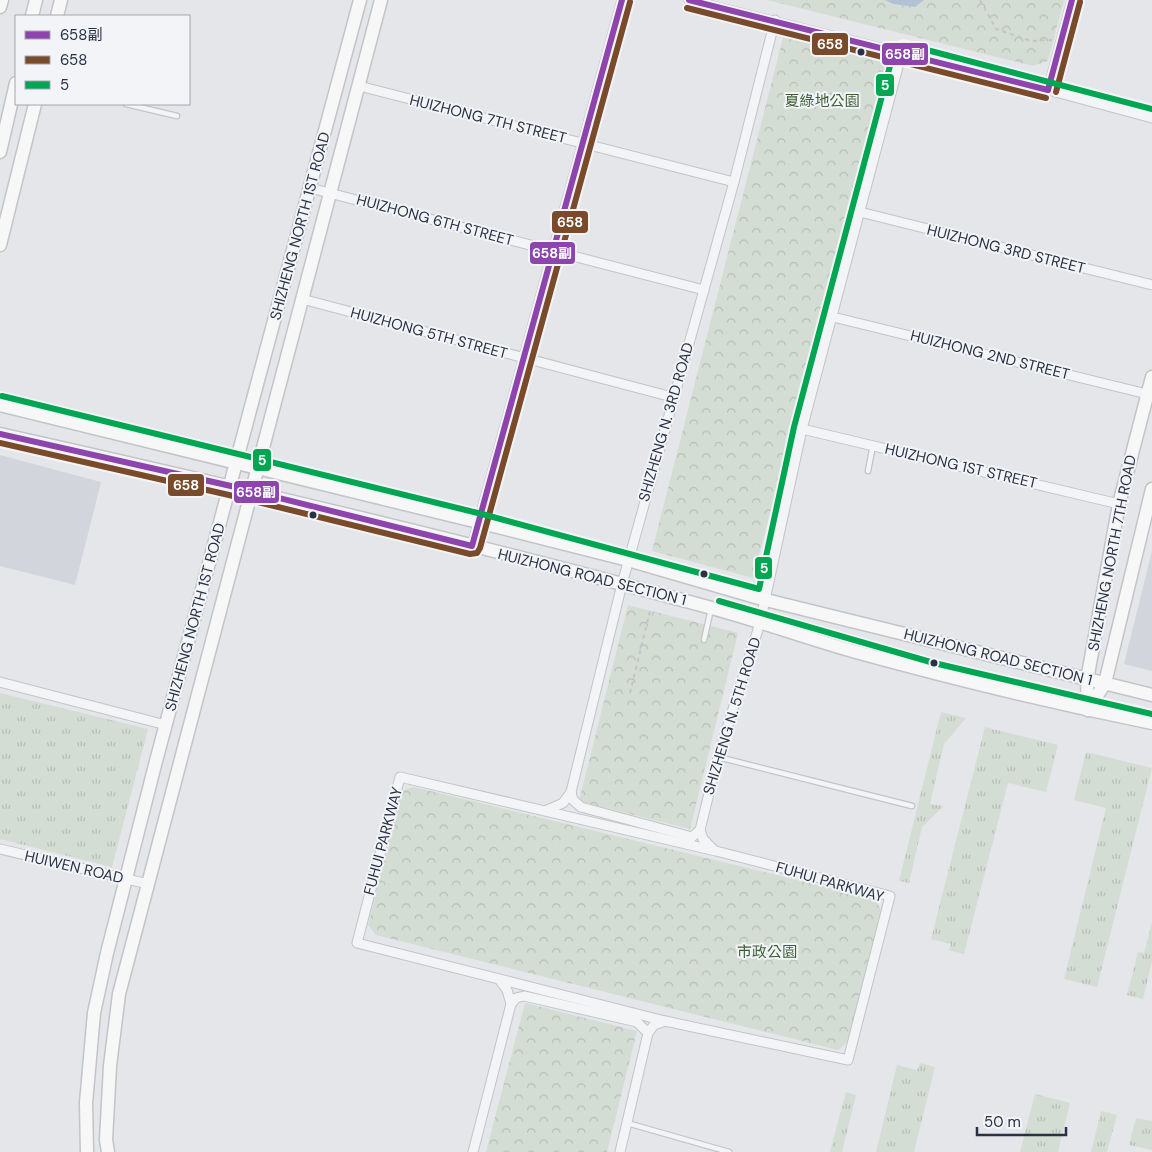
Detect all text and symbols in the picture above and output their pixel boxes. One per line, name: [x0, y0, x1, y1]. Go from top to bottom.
legend: [15, 15, 190, 105]
text: 658副: [60, 25, 102, 45]
line badge: 658: [811, 32, 849, 56]
text: 658: [817, 35, 843, 53]
line badge: 658副: [881, 42, 929, 66]
text: 658副: [885, 45, 925, 63]
unlabelled marker: [856, 47, 866, 57]
text: 658: [60, 50, 87, 70]
line badge: 5: [875, 73, 895, 97]
text: 5: [60, 75, 69, 95]
text: 5: [881, 76, 889, 94]
street label: HUIZHONG 7TH STREET: [407, 90, 569, 148]
park label: 夏綠地公園: [784, 91, 860, 111]
street label: SHIZHENG NORTH 1ST ROAD: [265, 130, 335, 322]
street label: HUIZHONG 6TH STREET: [354, 189, 516, 251]
line badge: 658: [551, 210, 589, 234]
text: 658: [557, 213, 583, 231]
street label: HUIZHONG 3RD STREET: [925, 220, 1087, 278]
line badge: 658副: [529, 241, 576, 265]
text: 658副: [532, 244, 572, 262]
street label: HUIZHONG 5TH STREET: [348, 302, 510, 364]
street label: HUIZHONG 2ND STREET: [908, 325, 1072, 385]
street label: SHIZHENG N. 3RD ROAD: [634, 340, 698, 504]
street label: HUIZHONG 1ST STREET: [883, 439, 1039, 493]
line badge: 5: [252, 448, 272, 472]
text: 5: [258, 451, 266, 469]
street label: SHIZHENG NORTH 7TH ROAD: [1083, 453, 1141, 653]
line badge: 658: [167, 473, 205, 497]
text: 658: [173, 476, 199, 494]
line badge: 658副: [233, 480, 280, 504]
text: 658副: [236, 483, 276, 501]
unlabelled marker: [308, 510, 318, 520]
street label: SHIZHENG NORTH 1ST ROAD: [160, 521, 230, 713]
street label: HUIZHONG ROAD SECTION 1: [496, 544, 688, 610]
line badge: 5: [754, 556, 773, 580]
text: 5: [760, 559, 768, 577]
unlabelled marker: [699, 569, 709, 579]
street label: HUIZHONG ROAD SECTION 1: [902, 624, 1094, 690]
street label: SHIZHENG N. 5TH ROAD: [698, 635, 766, 797]
unlabelled marker: [929, 658, 939, 668]
street label: FUHUI PARKWAY: [359, 784, 407, 897]
street label: HUIWEN ROAD: [23, 846, 125, 888]
street label: FUHUI PARKWAY: [774, 857, 887, 907]
park label: 市政公園: [737, 942, 797, 962]
scale bar: [977, 1104, 1066, 1136]
text: 50 m: [984, 1112, 1021, 1132]

